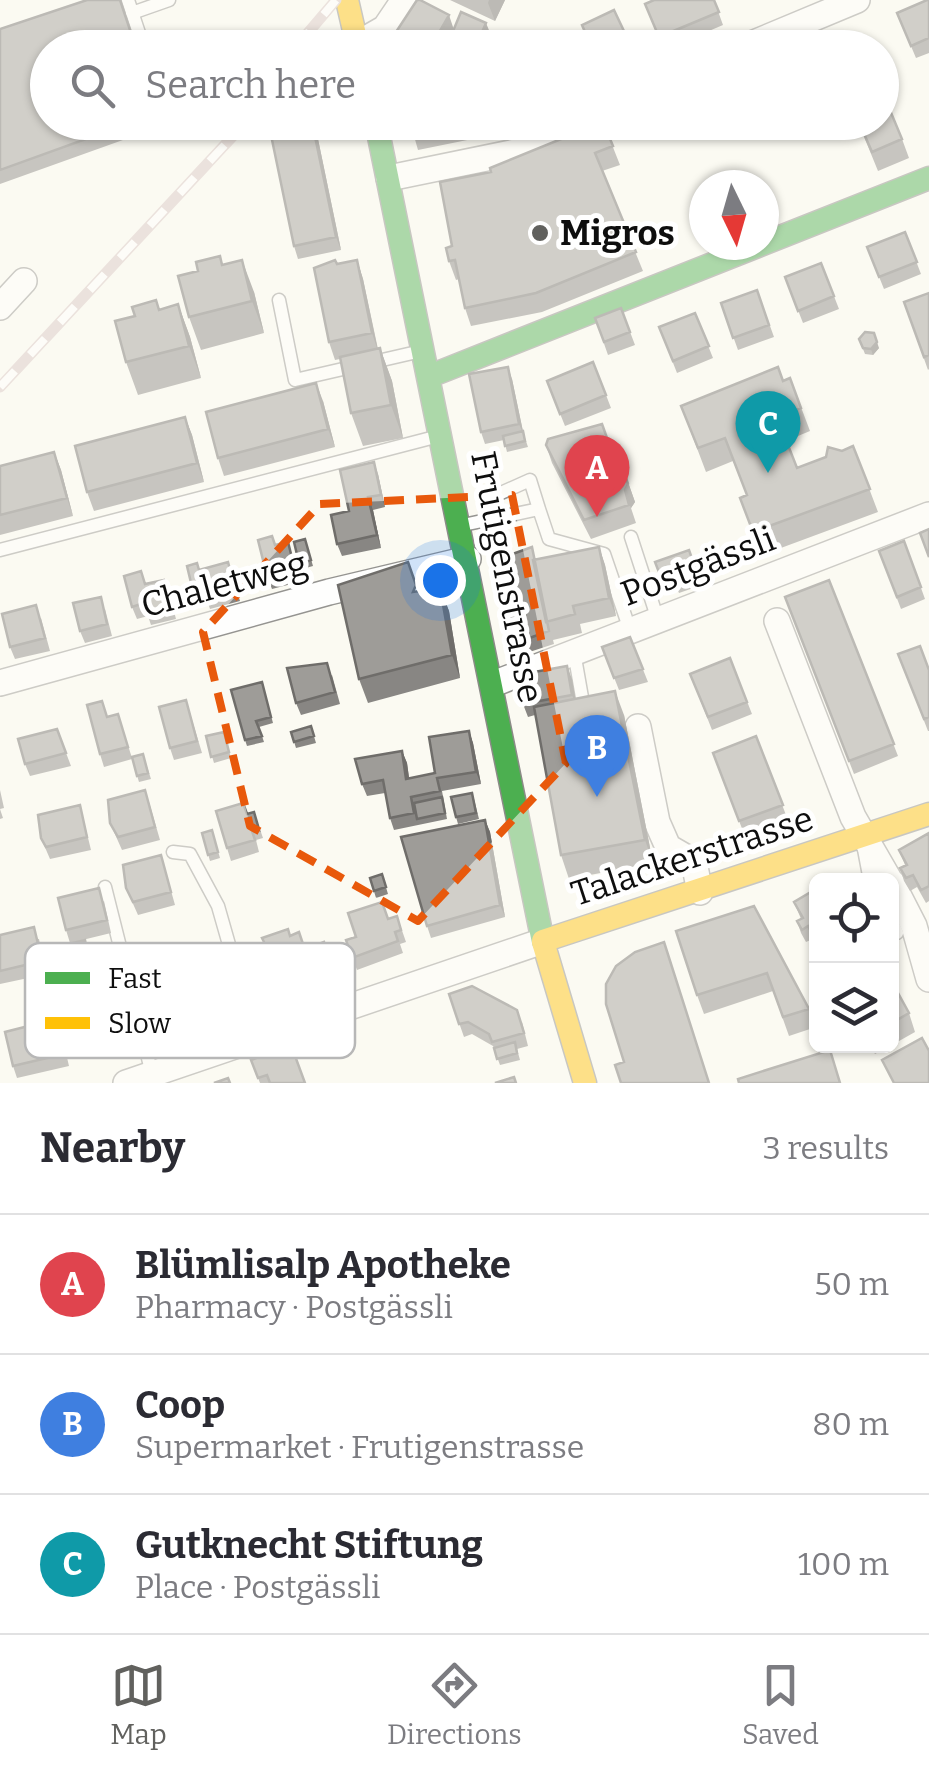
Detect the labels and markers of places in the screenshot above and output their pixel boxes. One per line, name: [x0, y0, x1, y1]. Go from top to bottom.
place label: Migros: [560, 212, 675, 254]
marker: Migros: [529, 222, 551, 244]
pin: C: [736, 390, 800, 473]
pin: A: [564, 434, 630, 517]
pin: B: [564, 714, 630, 797]

